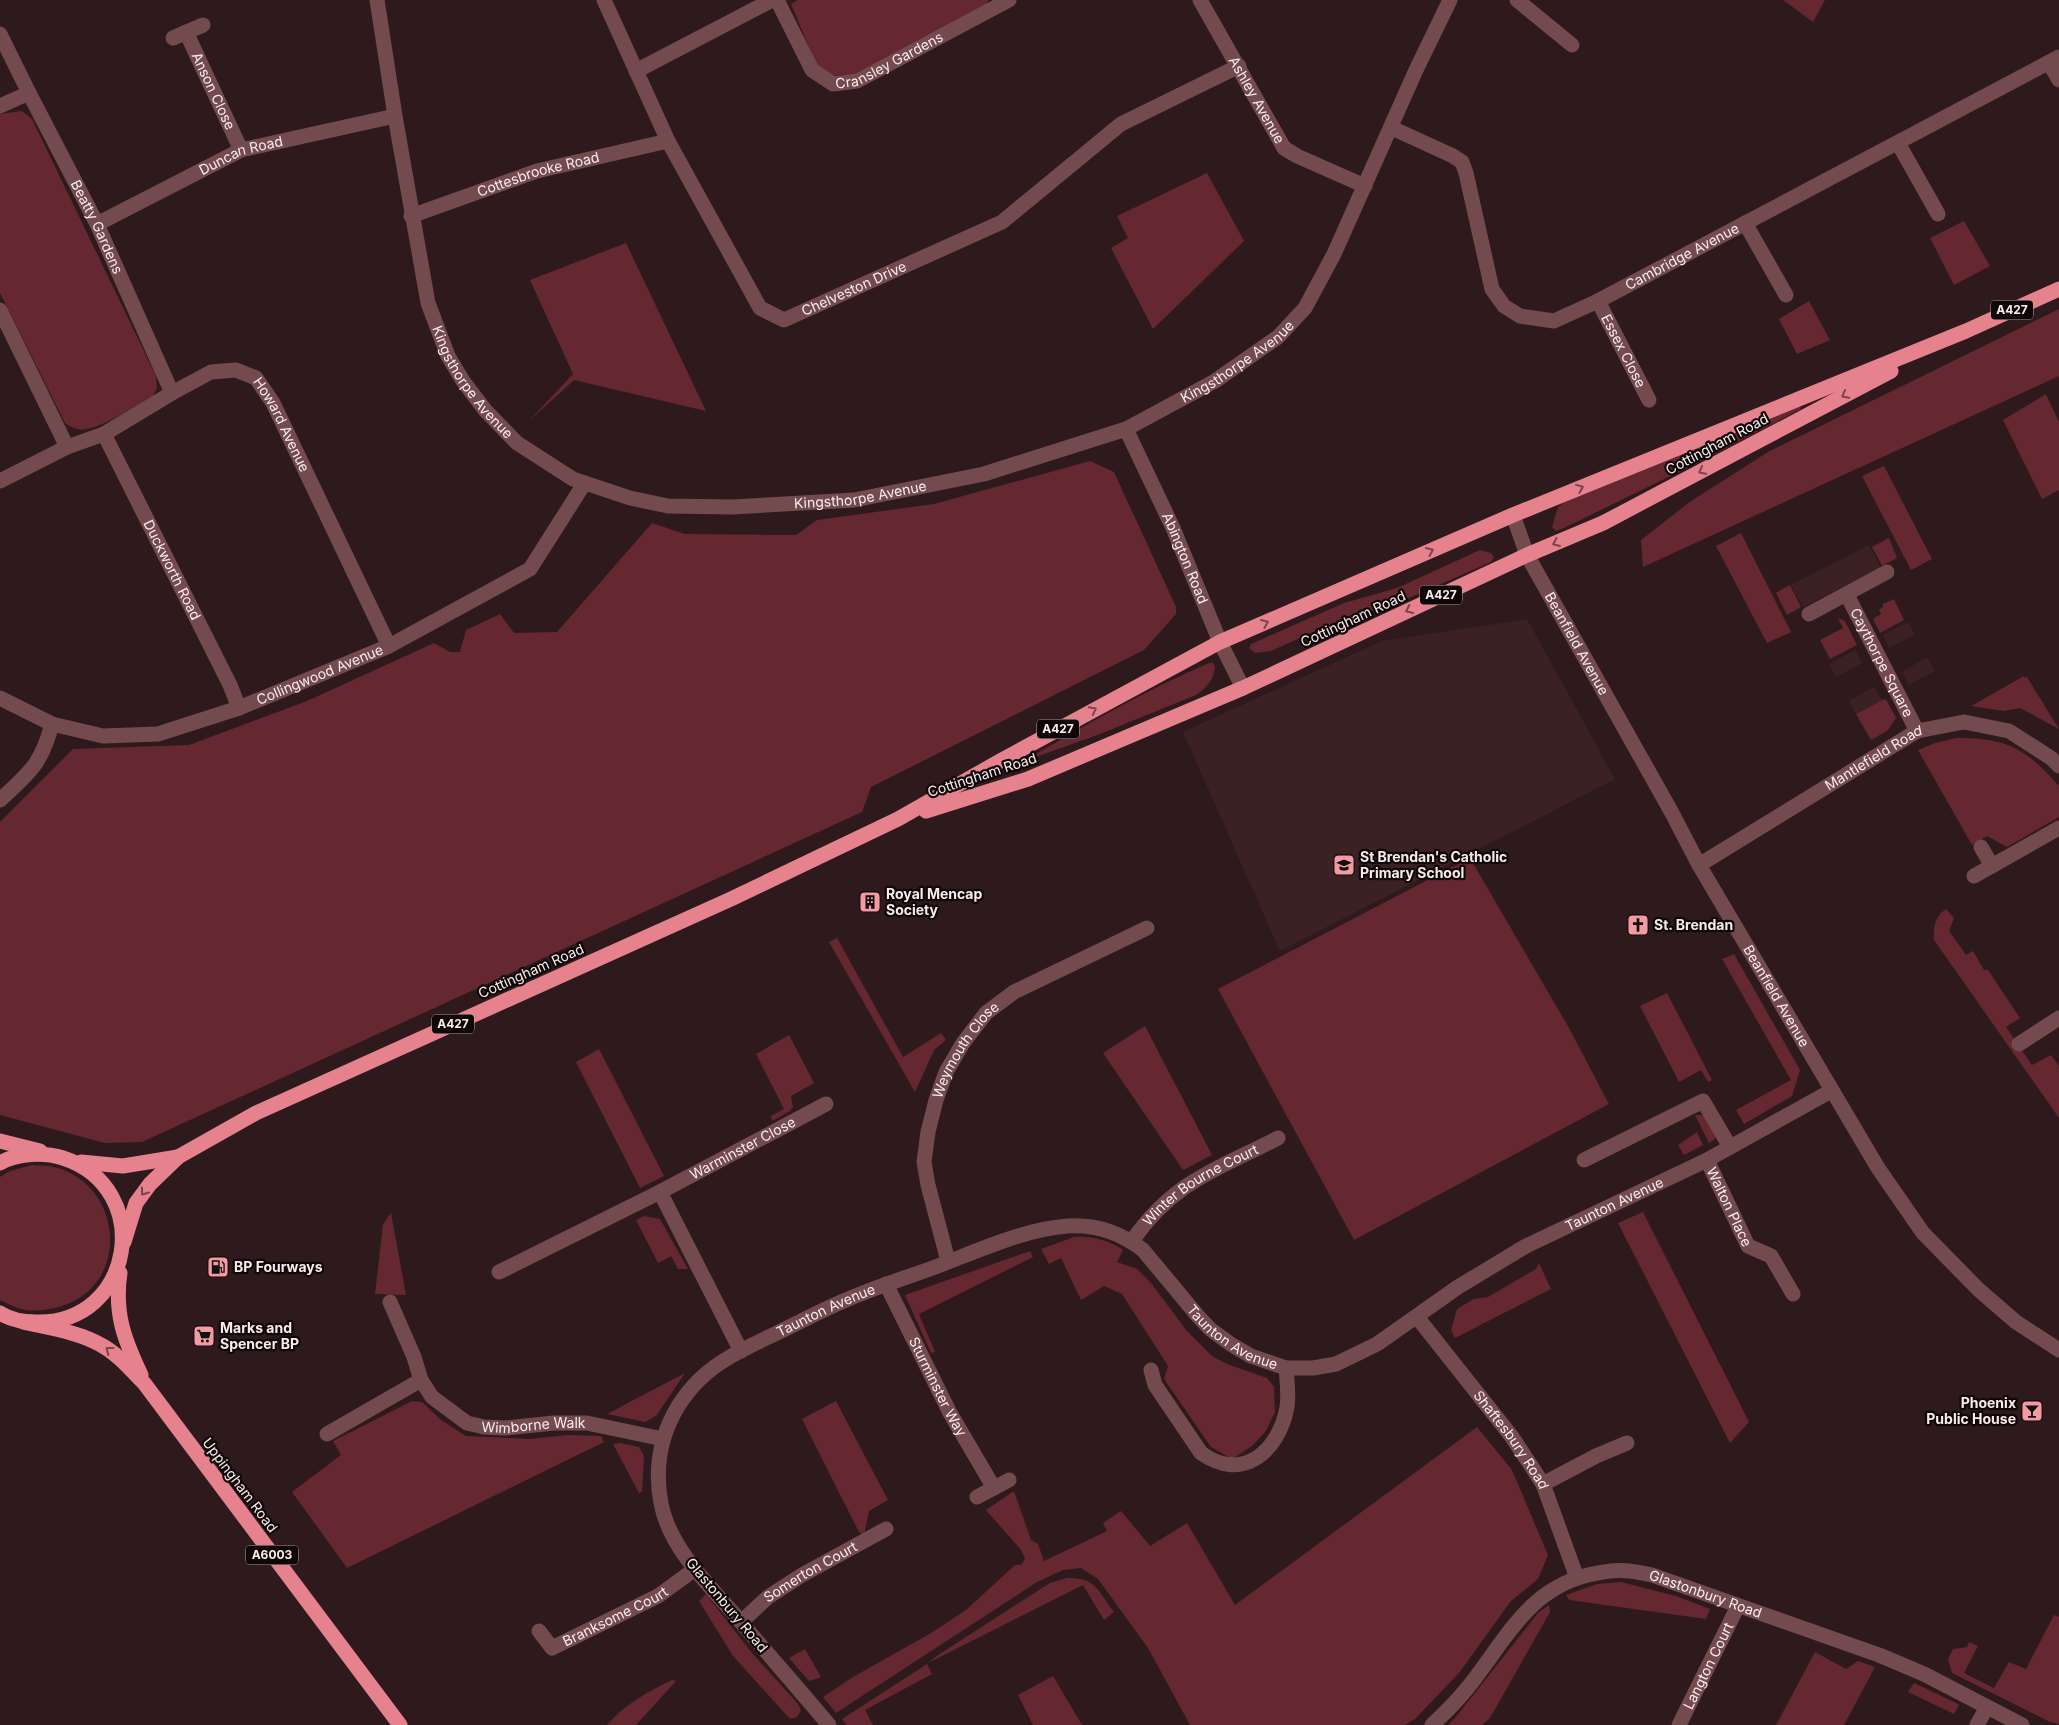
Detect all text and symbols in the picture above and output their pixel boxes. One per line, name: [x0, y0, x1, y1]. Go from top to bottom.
street label: Cransley Gardens: [834, 28, 946, 92]
street label: Anson Close: [189, 49, 239, 132]
street label: Ashley Avenue: [1226, 53, 1289, 146]
street label: Duncan Road: [196, 132, 284, 178]
street label: Cottesbrooke Road: [475, 148, 601, 200]
street label: Beatty Gardens: [68, 177, 127, 276]
street label: Cambridge Avenue: [1622, 219, 1742, 293]
street label: Chelveston Drive: [799, 257, 909, 319]
road number: A427: [1991, 300, 2033, 320]
street label: Essex Close: [1598, 311, 1650, 390]
street label: Kingsthorpe Avenue: [1177, 317, 1297, 406]
street label: Kingsthorpe Avenue: [429, 323, 517, 442]
street label: Howard Avenue: [250, 374, 314, 475]
one-way arrow: [1842, 388, 1851, 398]
street label: Cottingham Road: [1663, 409, 1771, 478]
one-way arrow: [1698, 464, 1707, 474]
street label: Kingsthorpe Avenue: [793, 477, 928, 511]
one-way arrow: [1575, 484, 1584, 494]
street label: Abington Road: [1159, 509, 1212, 606]
street label: Duckworth Road: [140, 517, 205, 623]
one-way arrow: [1552, 536, 1561, 547]
one-way arrow: [1425, 547, 1434, 558]
road number: A427: [1420, 586, 1462, 604]
street label: Cottingham Road: [1298, 587, 1408, 650]
street label: Beanfield Avenue: [1542, 589, 1613, 698]
one-way arrow: [1405, 604, 1414, 615]
street label: Caythorpe Square: [1847, 605, 1917, 720]
one-way arrow: [1260, 618, 1269, 629]
street label: Collingwood Avenue: [254, 640, 385, 708]
one-way arrow: [1088, 706, 1097, 716]
road number: A427: [1037, 720, 1079, 739]
street label: Mantlefield Road: [1821, 721, 1923, 794]
street label: Cottingham Road: [925, 749, 1039, 800]
place label: St Brendan's Catholic Primary School: [1360, 848, 1507, 881]
school or university icon: St Brendan's Catholic Primary School: [1332, 853, 1356, 877]
place label: Royal Mencap Society: [886, 885, 982, 918]
building icon: Royal Mencap Society: [858, 890, 882, 914]
church icon: St. Brendan: [1626, 913, 1650, 937]
place label: St. Brendan: [1654, 916, 1733, 933]
street label: Cottingham Road: [475, 940, 586, 1001]
street label: Beanfield Avenue: [1740, 942, 1813, 1050]
street label: Weymouth Close: [928, 998, 1002, 1100]
road number: A427: [432, 1014, 474, 1034]
street label: Warminster Close: [687, 1113, 798, 1183]
street label: Winter Bourne Court: [1139, 1140, 1261, 1229]
street label: Walton Place: [1704, 1164, 1756, 1249]
street label: Taunton Avenue: [1562, 1173, 1666, 1234]
one-way arrow: [141, 1186, 150, 1196]
fuel station icon: BP Fourways: [206, 1255, 230, 1279]
place label: BP Fourways: [234, 1258, 323, 1275]
street label: Taunton Avenue: [773, 1280, 877, 1340]
street label: Taunton Avenue: [1184, 1301, 1280, 1373]
place label: Marks and Spencer BP: [220, 1319, 299, 1352]
supermarket icon: Marks and Spencer BP: [192, 1324, 216, 1348]
street label: Sturminster Way: [906, 1334, 971, 1439]
one-way arrow: [106, 1348, 115, 1356]
street label: Shaftesbury Road: [1470, 1387, 1553, 1491]
place label: Phoenix Public House: [1926, 1394, 2016, 1427]
bar icon: Phoenix Public House: [2020, 1399, 2044, 1423]
street label: Wimborne Walk: [481, 1414, 586, 1436]
street label: Uppingham Road: [199, 1434, 281, 1535]
street label: Somerton Court: [760, 1537, 860, 1606]
road number: A6003: [246, 1546, 298, 1564]
street label: Glastonbury Road: [683, 1554, 772, 1655]
street label: Glastonbury Road: [1647, 1566, 1764, 1621]
street label: Branksome Court: [560, 1582, 671, 1650]
street label: Langton Court: [1679, 1619, 1737, 1712]

